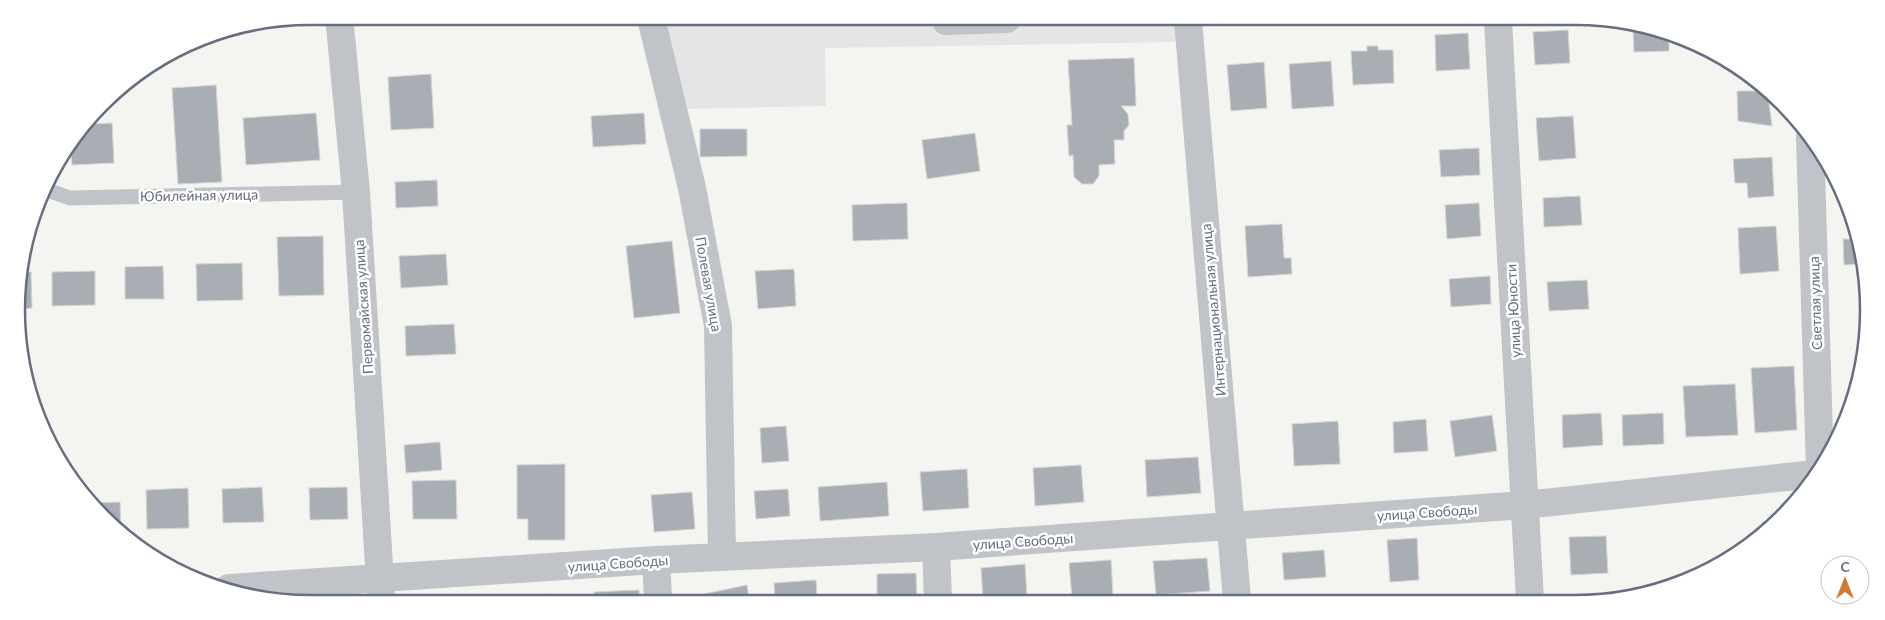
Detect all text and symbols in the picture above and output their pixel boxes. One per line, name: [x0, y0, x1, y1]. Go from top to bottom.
street label: Юбилейная улица: [140, 185, 258, 205]
street label: Интернациональная улица: [1197, 223, 1229, 397]
street label: Полевая улица: [692, 235, 726, 333]
street label: Первомайская улица: [350, 239, 376, 375]
street label: Светлая улица: [1805, 256, 1825, 350]
street label: улица Юности: [1502, 264, 1524, 358]
street label: улица Свободы: [1376, 500, 1478, 524]
street label: улица Свободы: [972, 529, 1074, 553]
street label: улица Свободы: [567, 551, 669, 575]
north arrow: [1820, 555, 1870, 605]
text: С: [1840, 558, 1850, 575]

